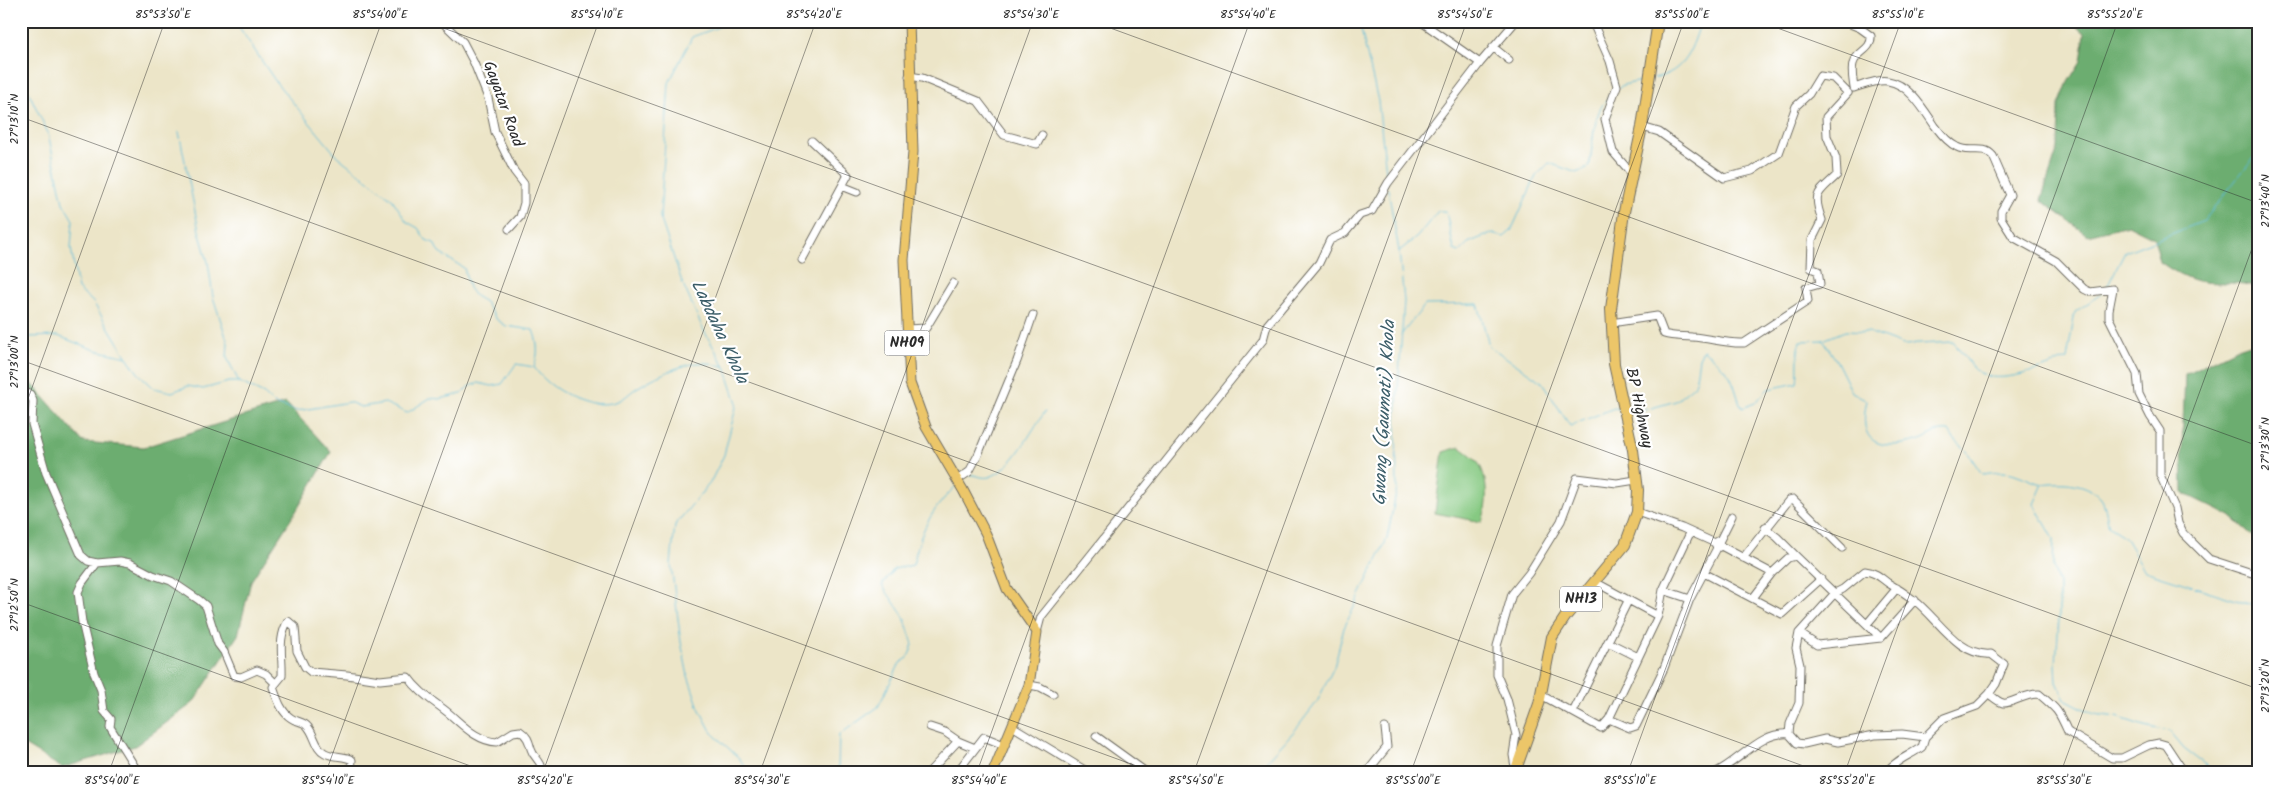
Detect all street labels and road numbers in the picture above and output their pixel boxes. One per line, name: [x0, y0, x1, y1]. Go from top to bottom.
street label: Gayatar Road: [476, 58, 530, 151]
road number: NH09: [884, 330, 930, 356]
street label: BP Highway: [1618, 365, 1660, 451]
road number: NH13: [1560, 586, 1602, 612]

